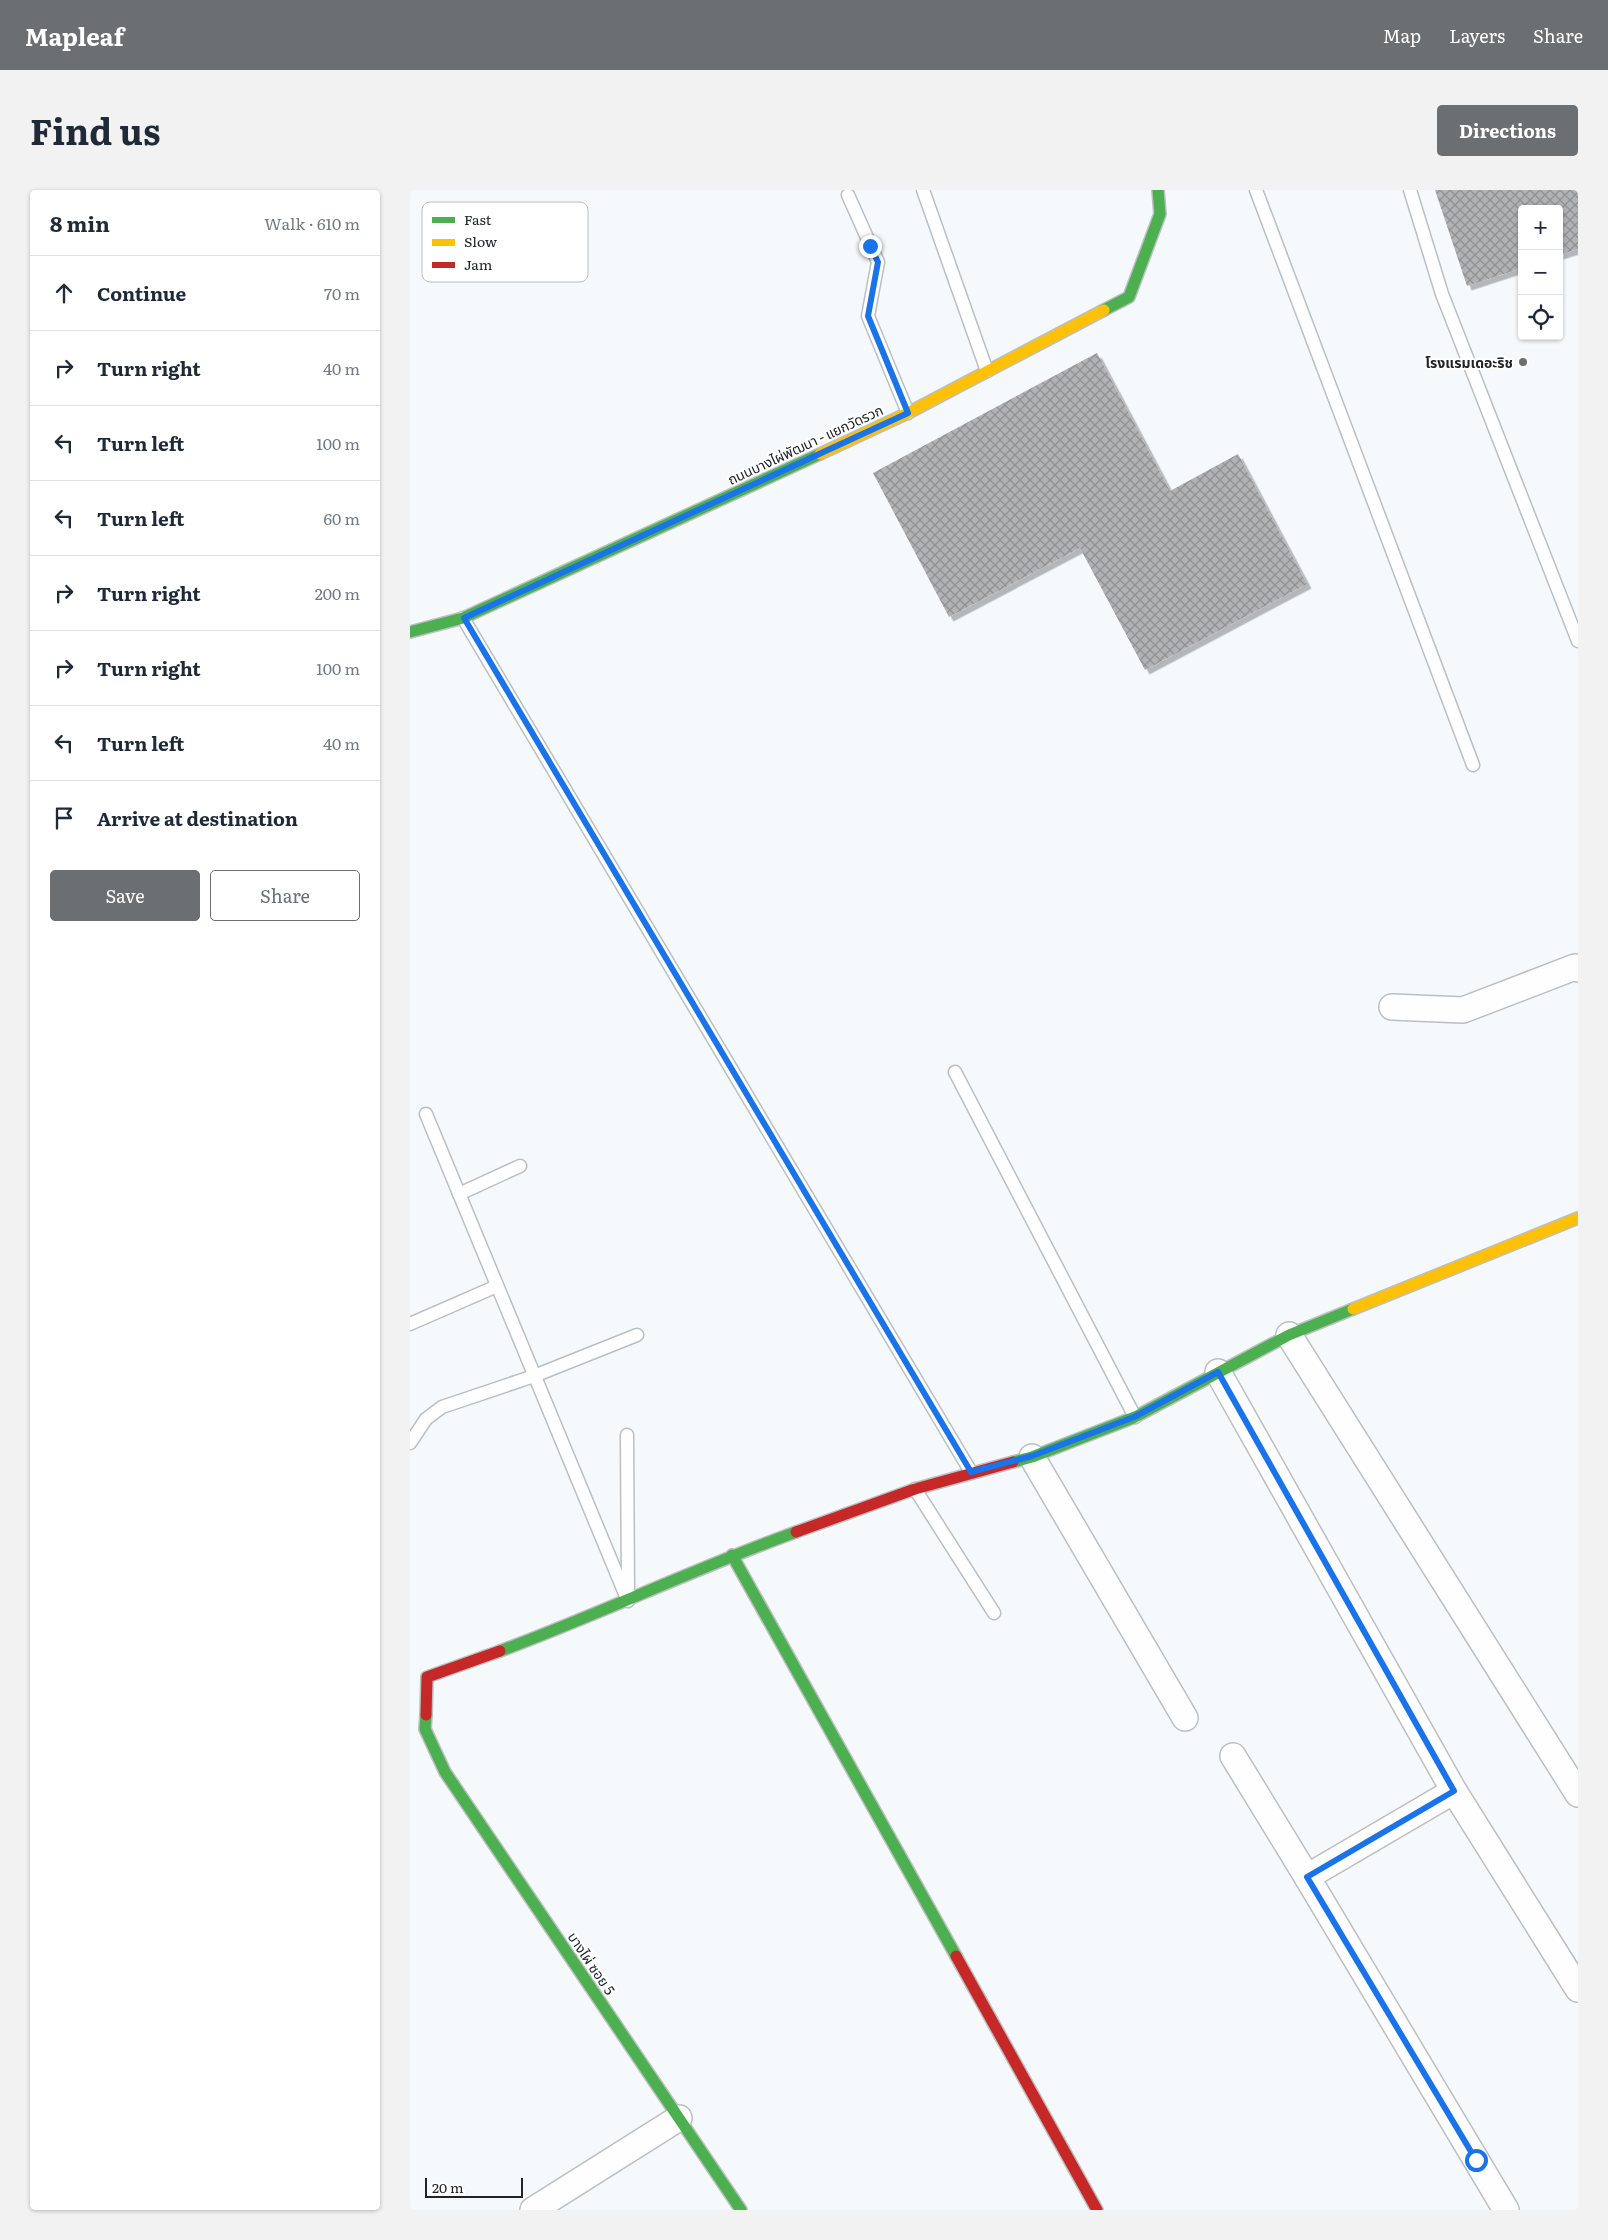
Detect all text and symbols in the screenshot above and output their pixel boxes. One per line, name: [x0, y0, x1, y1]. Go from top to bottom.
text: Mapleaf: [25, 18, 124, 53]
text: Map: [1383, 22, 1421, 49]
text: Layers: [1449, 22, 1505, 49]
text: Share: [1533, 22, 1583, 49]
text: Find us: [30, 104, 160, 156]
button: Directions: [1437, 105, 1578, 156]
legend: [422, 202, 588, 282]
map controls: [1518, 205, 1563, 340]
button: +: [1518, 205, 1563, 250]
text: 8 min: [50, 207, 110, 238]
text: Fast: [464, 209, 492, 229]
text: Walk · 610 m: [264, 211, 360, 235]
text: Slow: [464, 231, 497, 251]
route end: [859, 235, 882, 258]
button: −: [1518, 250, 1563, 295]
text: Jam: [464, 254, 493, 274]
icon: ahead: [50, 279, 78, 307]
text: Continue: [97, 279, 186, 307]
text: 70 m: [324, 281, 360, 305]
button: locate: [1518, 295, 1563, 340]
place label: โรงแรมเดอะริช: [1425, 352, 1513, 372]
icon: right: [50, 354, 78, 382]
text: Turn right: [97, 354, 201, 382]
text: 40 m: [323, 356, 360, 380]
marker: โรงแรมเดอะริช: [1517, 356, 1529, 368]
street label: ถนนบางไผ่พัฒนา - แยกวัดรวก: [724, 399, 886, 489]
icon: left: [50, 429, 78, 457]
text: Turn left: [97, 429, 184, 457]
text: 100 m: [316, 431, 360, 455]
icon: left: [50, 504, 78, 532]
text: Turn left: [97, 504, 184, 532]
text: 60 m: [323, 506, 360, 530]
icon: right: [50, 579, 78, 607]
text: Turn right: [97, 579, 201, 607]
text: 200 m: [315, 581, 360, 605]
icon: right: [50, 654, 78, 682]
text: Turn right: [97, 654, 201, 682]
text: 100 m: [316, 656, 360, 680]
icon: left: [50, 729, 78, 757]
text: Turn left: [97, 729, 184, 757]
text: 40 m: [323, 731, 360, 755]
icon: arrive: [50, 804, 78, 832]
text: Arrive at destination: [97, 804, 298, 832]
button: Save: [50, 870, 200, 921]
button: Share: [210, 870, 360, 921]
street label: บางไผ่ ซอย 5: [564, 1928, 620, 1998]
route start: [1465, 2149, 1488, 2172]
scale bar: [425, 2175, 522, 2198]
text: 20 m: [432, 2177, 464, 2197]

